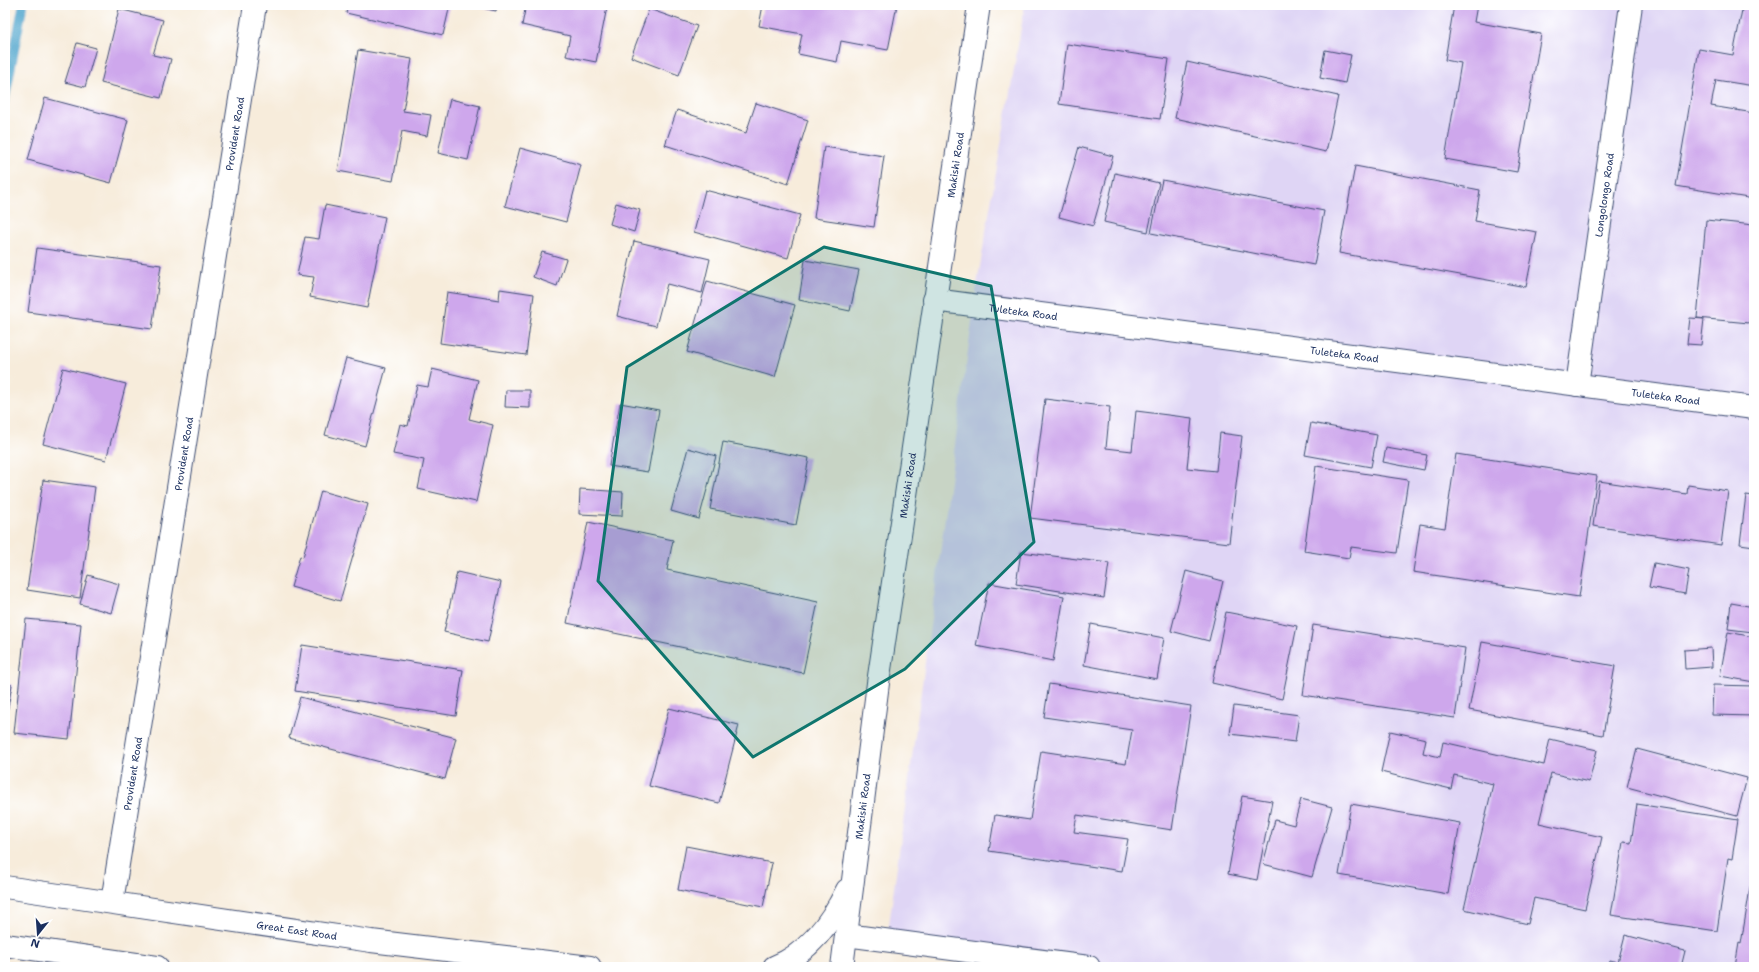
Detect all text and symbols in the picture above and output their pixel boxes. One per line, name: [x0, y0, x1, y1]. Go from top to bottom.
street label: Provident Road: [223, 95, 247, 172]
street label: Makishi Road: [944, 131, 967, 199]
street label: Longolongo Road: [1592, 151, 1617, 238]
street label: Tuleteka Road: [988, 301, 1059, 323]
street label: Tuleteka Road: [1309, 344, 1380, 366]
street label: Tuleteka Road: [1630, 386, 1701, 408]
street label: Provident Road: [172, 415, 196, 492]
street label: Makishi Road: [897, 451, 919, 519]
street label: Provident Road: [121, 735, 145, 812]
street label: Makishi Road: [852, 772, 874, 840]
north arrow: [18, 914, 58, 954]
street label: Great East Road: [256, 918, 339, 943]
text: N: [29, 935, 42, 952]

